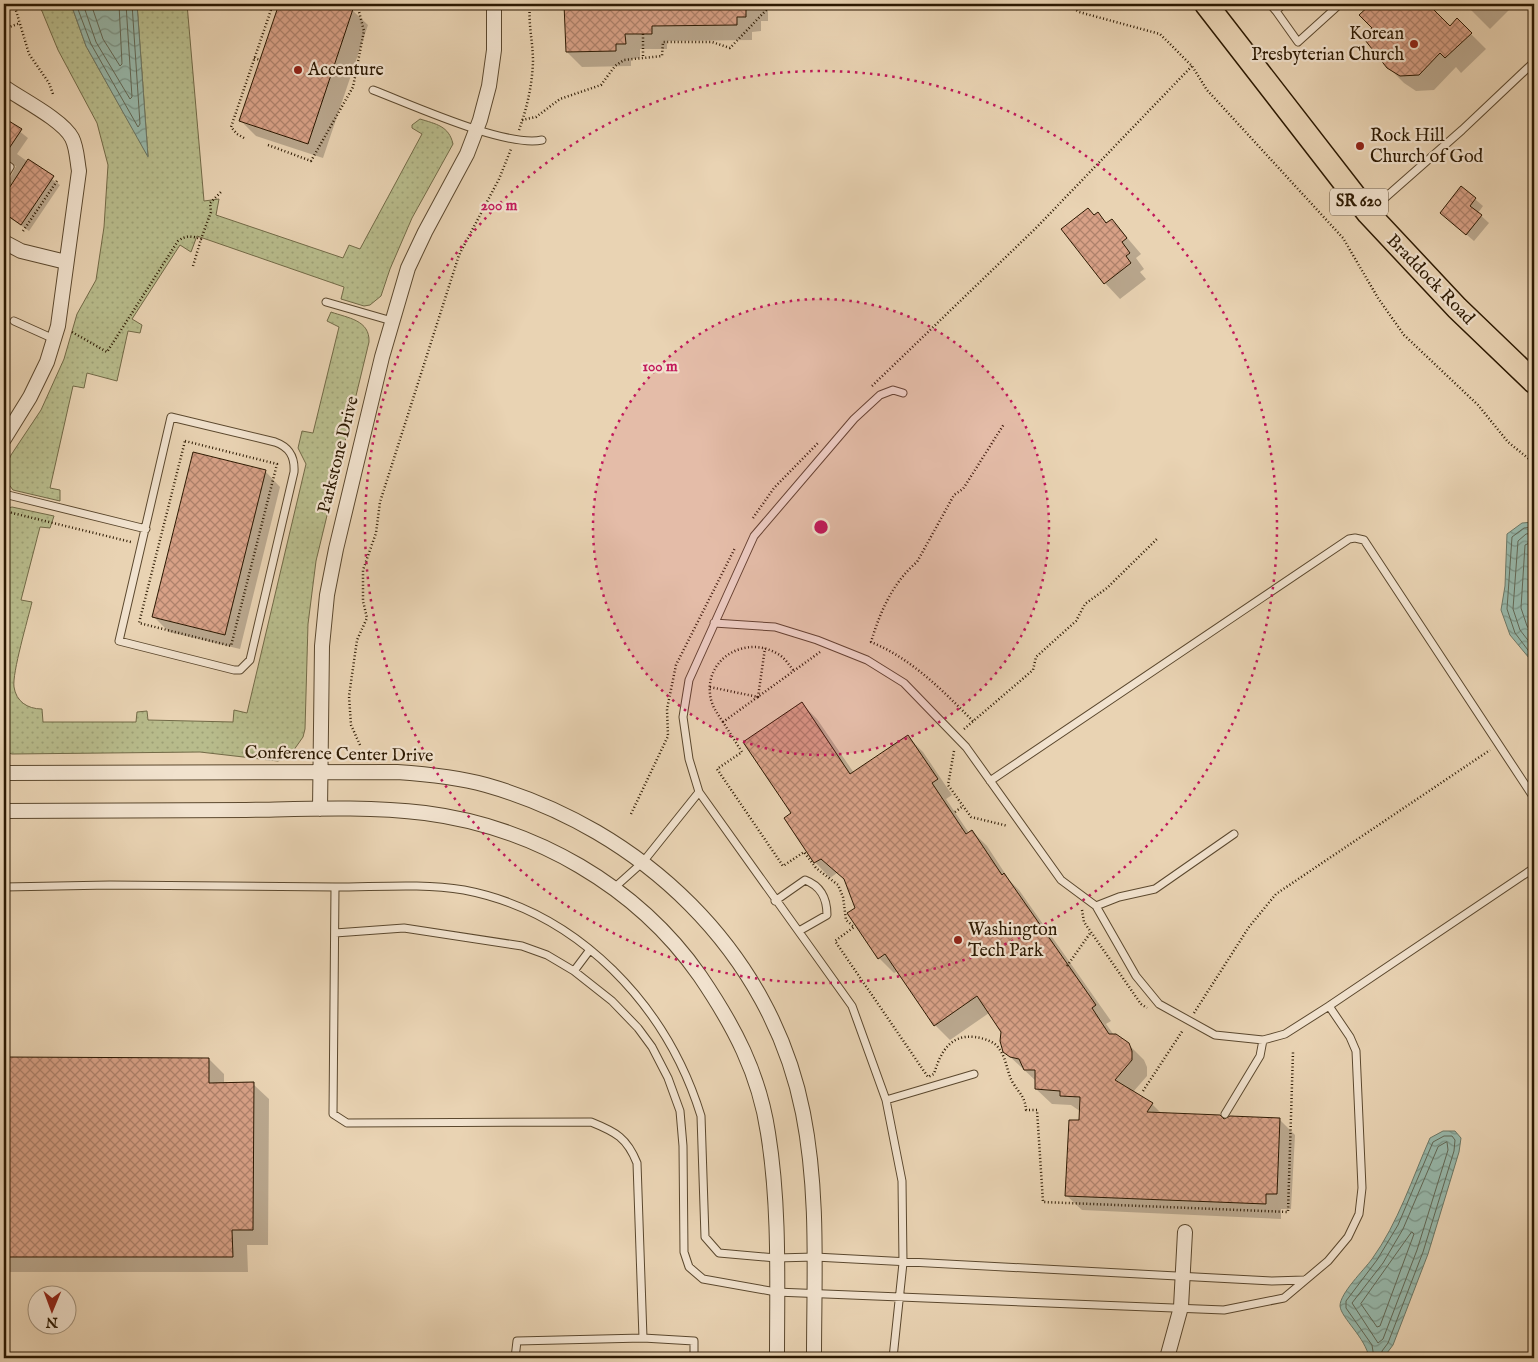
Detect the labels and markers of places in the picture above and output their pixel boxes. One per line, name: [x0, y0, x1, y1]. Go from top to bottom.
place label: Korean Presbyterian Church: [1251, 23, 1404, 67]
marker: Korean Presbyterian Church: [1408, 38, 1420, 50]
place label: Accenture: [307, 59, 384, 82]
marker: Accenture: [292, 64, 304, 76]
place label: Rock Hill Church of God: [1370, 125, 1484, 169]
marker: Rock Hill Church of God: [1354, 140, 1366, 152]
centre of rings: [812, 518, 830, 536]
place label: Washington Tech Park: [968, 919, 1058, 963]
marker: Washington Tech Park: [952, 934, 964, 946]

